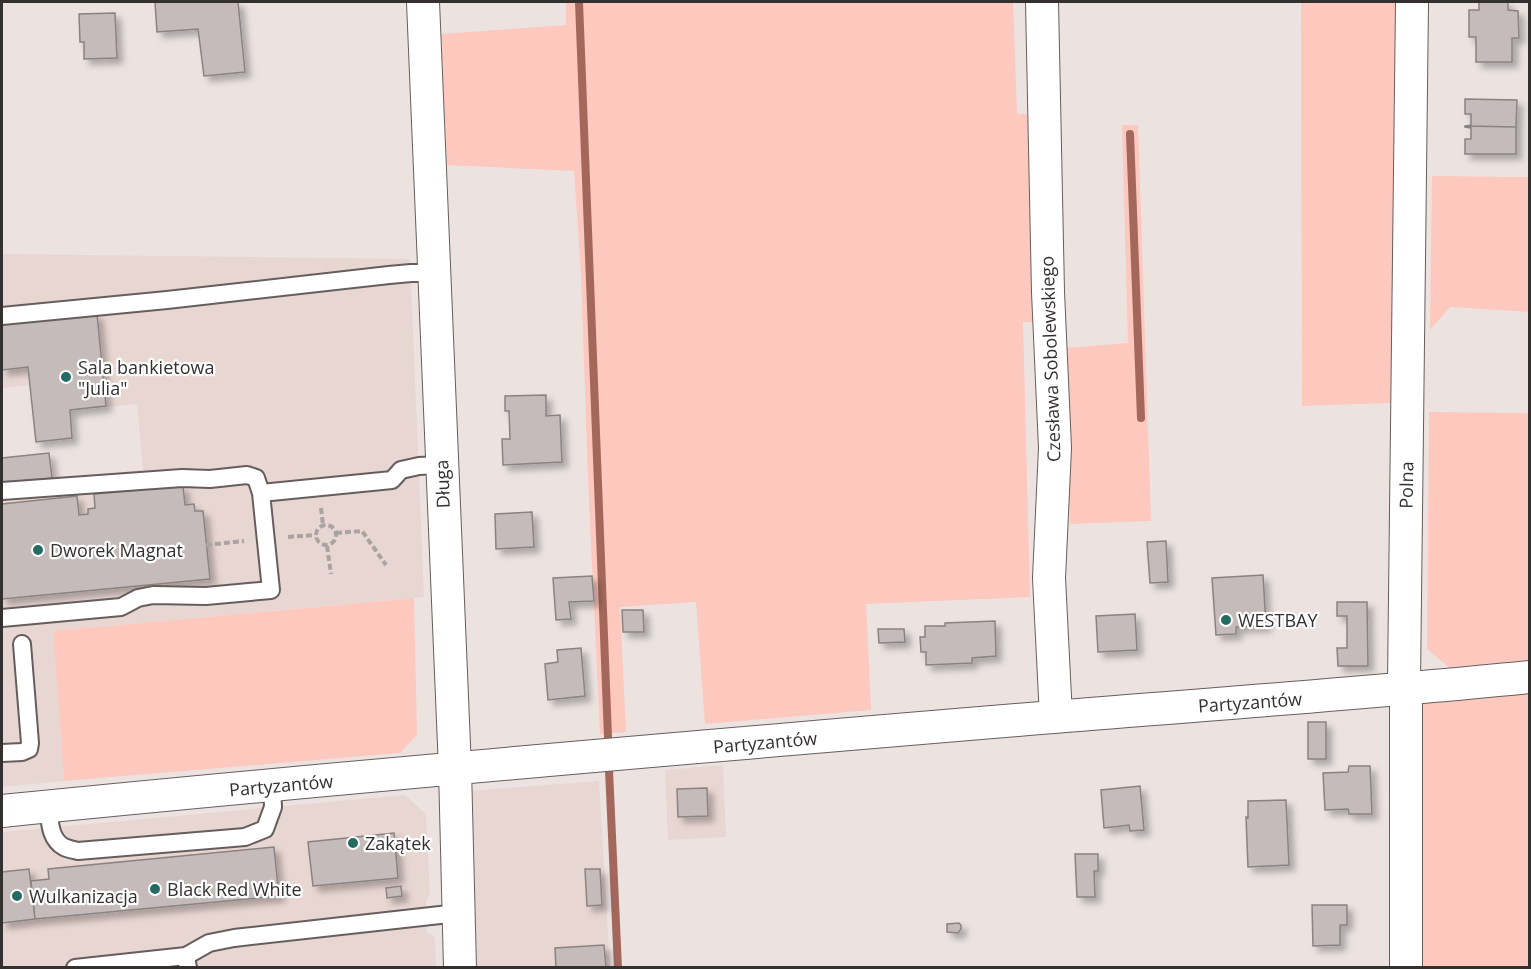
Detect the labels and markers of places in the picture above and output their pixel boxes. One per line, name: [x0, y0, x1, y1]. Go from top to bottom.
place label: Sala bankietowa "Julia": [78, 355, 214, 400]
marker: Sala bankietowa "Julia": [59, 370, 73, 384]
place label: Dworek Magnat: [50, 538, 183, 562]
marker: Dworek Magnat: [31, 543, 45, 557]
place label: WESTBAY: [1238, 608, 1318, 632]
marker: WESTBAY: [1219, 613, 1233, 627]
place label: Zakątek: [365, 831, 431, 855]
marker: Zakątek: [346, 836, 360, 850]
place label: Black Red White: [167, 877, 302, 901]
marker: Black Red White: [148, 882, 162, 896]
place label: Wulkanizacja: [29, 884, 138, 908]
marker: Wulkanizacja: [10, 889, 24, 903]

